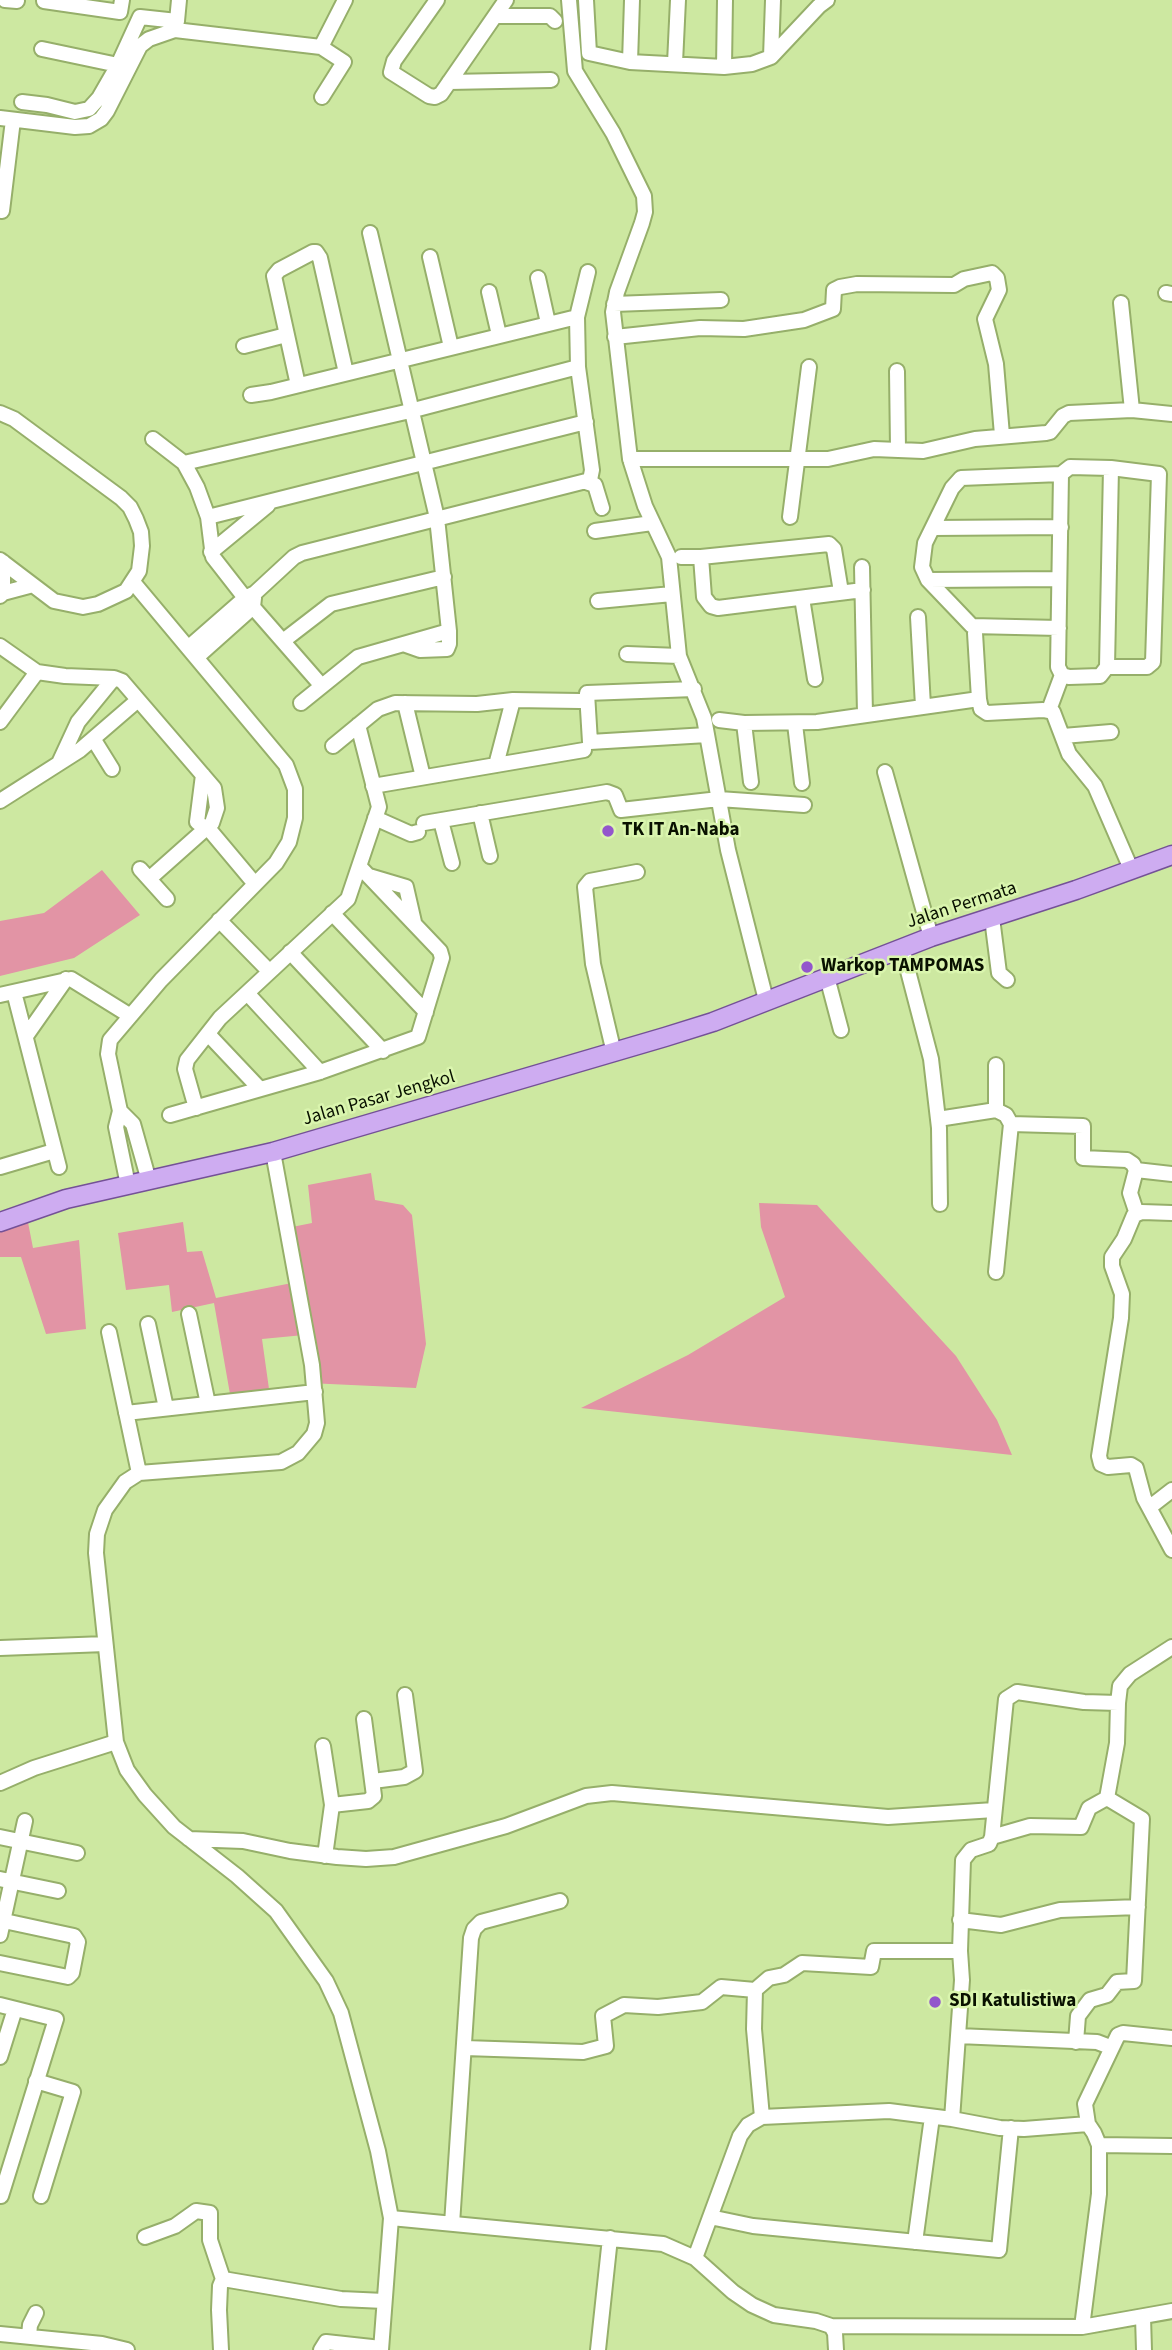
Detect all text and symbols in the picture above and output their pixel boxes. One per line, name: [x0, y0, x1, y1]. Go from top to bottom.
place label: TK IT An-Naba: [622, 820, 740, 842]
marker: TK IT An-Naba: [600, 823, 616, 839]
street label: Jalan Permata: [904, 878, 1020, 934]
place label: Warkop TAMPOMAS: [821, 956, 984, 978]
marker: Warkop TAMPOMAS: [799, 959, 815, 975]
street label: Jalan Pasar Jengkol: [300, 1066, 458, 1132]
place label: SDI Katulistiwa: [949, 1991, 1076, 2013]
marker: SDI Katulistiwa: [927, 1994, 943, 2010]

